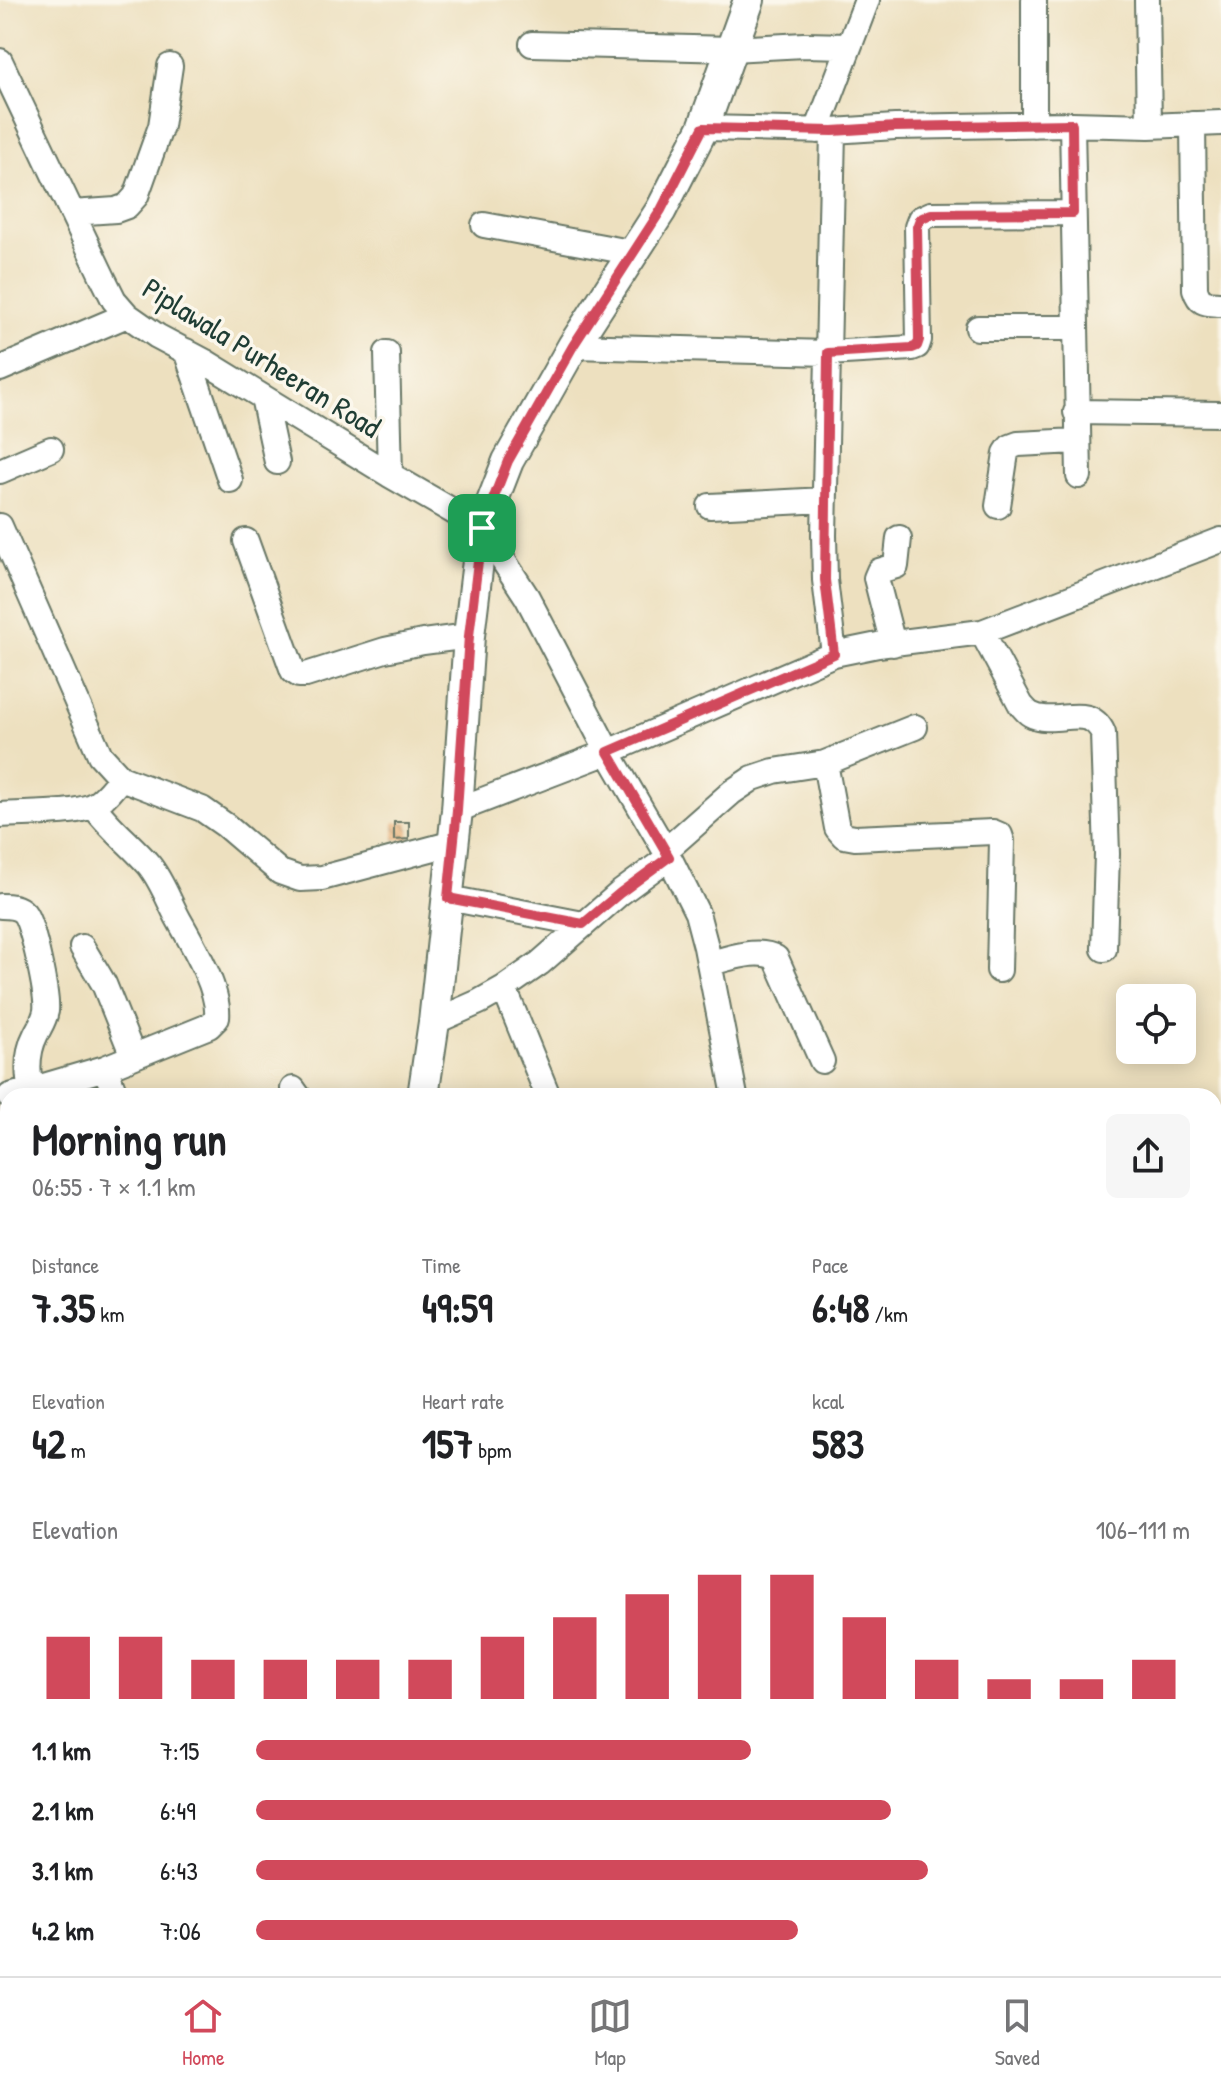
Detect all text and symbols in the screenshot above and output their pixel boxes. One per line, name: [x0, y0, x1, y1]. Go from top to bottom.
street label: Piplawala Purheeran Road: [135, 268, 389, 447]
pin: [448, 494, 516, 562]
icon: arrive: [460, 506, 504, 550]
map controls: [1116, 984, 1196, 1064]
button: locate: [1116, 984, 1196, 1064]
text: Morning run: [32, 1109, 227, 1169]
button: share: [1106, 1114, 1190, 1198]
text: 06:55 · 7 × 1.1 km: [32, 1169, 196, 1204]
text: Distance: [32, 1250, 99, 1280]
text: Time: [422, 1250, 461, 1280]
text: Pace: [812, 1250, 849, 1280]
text: 7.35: [32, 1280, 95, 1334]
text: 49:59: [422, 1280, 493, 1334]
text: 6:48: [812, 1280, 870, 1334]
text: km: [95, 1299, 124, 1329]
text: /km: [870, 1299, 908, 1329]
text: Elevation: [32, 1386, 105, 1416]
text: Heart rate: [422, 1386, 504, 1416]
text: kcal: [812, 1386, 844, 1416]
text: 42: [32, 1416, 66, 1470]
text: 157: [422, 1416, 473, 1470]
text: 583: [812, 1416, 864, 1470]
text: m: [66, 1435, 86, 1465]
text: bpm: [473, 1435, 512, 1465]
text: Elevation: [32, 1512, 118, 1547]
text: 106–111 m: [1096, 1512, 1190, 1547]
text: 1.1 km: [32, 1733, 91, 1768]
text: 7:15: [160, 1733, 199, 1768]
text: 2.1 km: [32, 1793, 94, 1828]
text: 6:49: [160, 1793, 196, 1828]
text: 3.1 km: [32, 1853, 93, 1888]
text: 6:43: [160, 1853, 198, 1888]
text: 4.2 km: [32, 1913, 94, 1948]
text: 7:06: [160, 1913, 201, 1948]
tab: Home: [181, 1994, 225, 2072]
tab: Map: [588, 1994, 632, 2072]
tab: Saved: [995, 1994, 1040, 2072]

